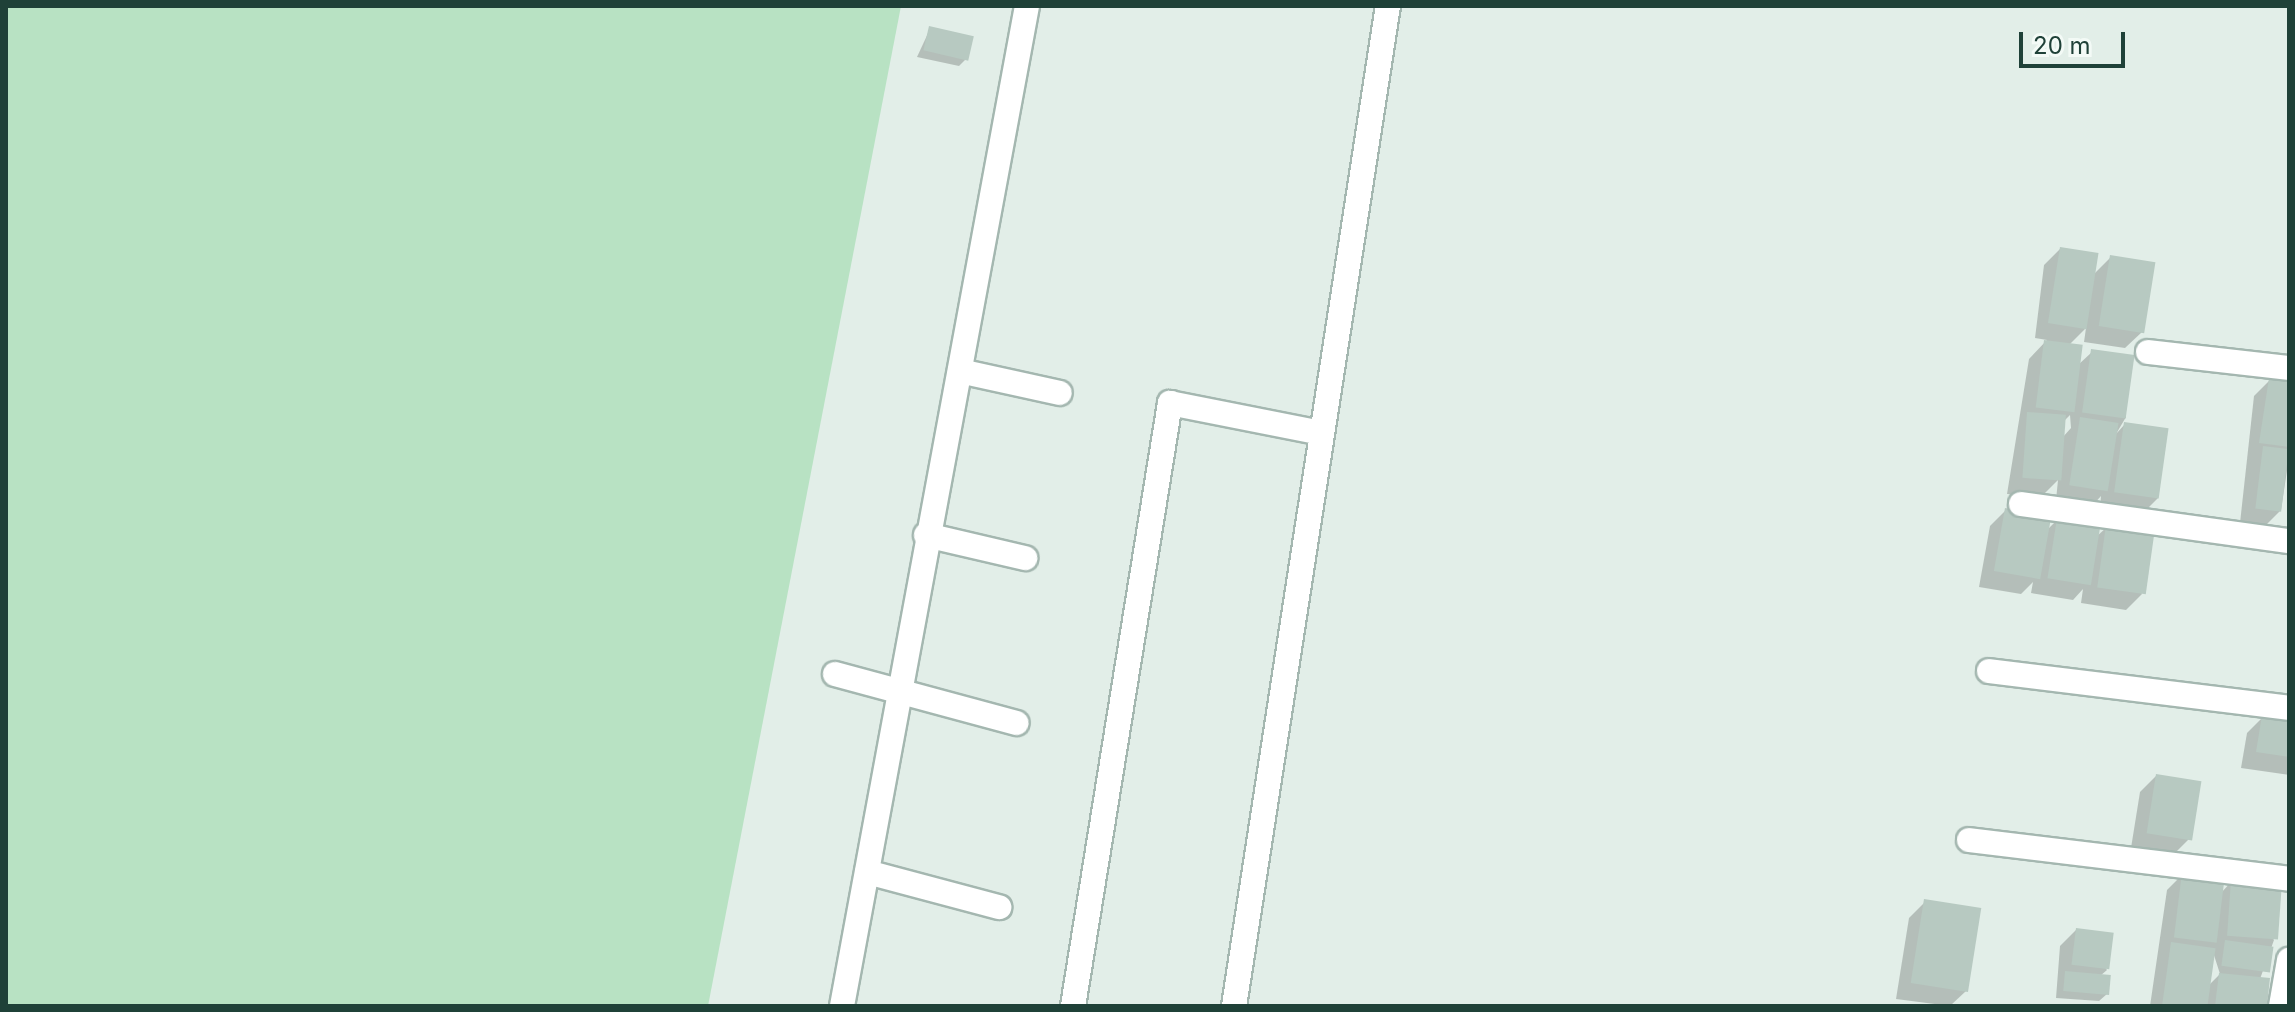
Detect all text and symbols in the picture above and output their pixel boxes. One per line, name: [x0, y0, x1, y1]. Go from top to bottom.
scale bar: [2023, 16, 2129, 66]
text: 20 m: [2033, 31, 2091, 60]

